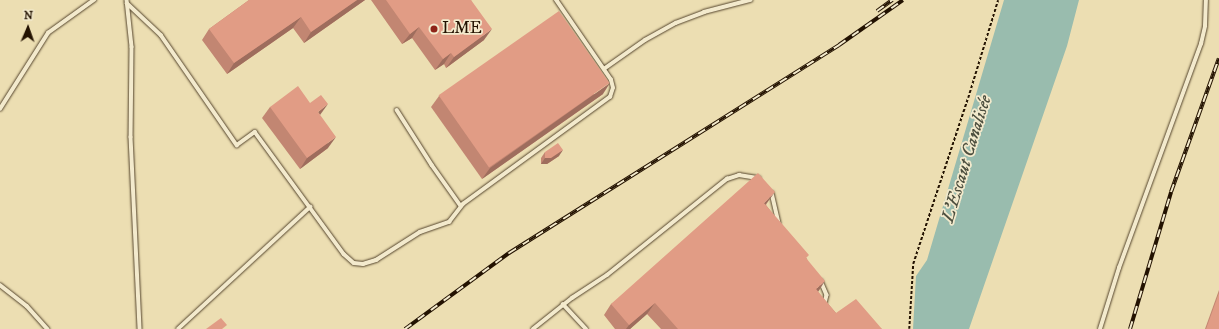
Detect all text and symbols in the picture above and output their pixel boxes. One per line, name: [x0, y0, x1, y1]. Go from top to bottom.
north arrow: [8, 8, 48, 48]
text: N: [24, 9, 33, 23]
place label: LME: [442, 19, 482, 39]
marker: LME: [429, 24, 439, 34]
water label: L'Escaut Canalisée: [937, 93, 997, 225]

